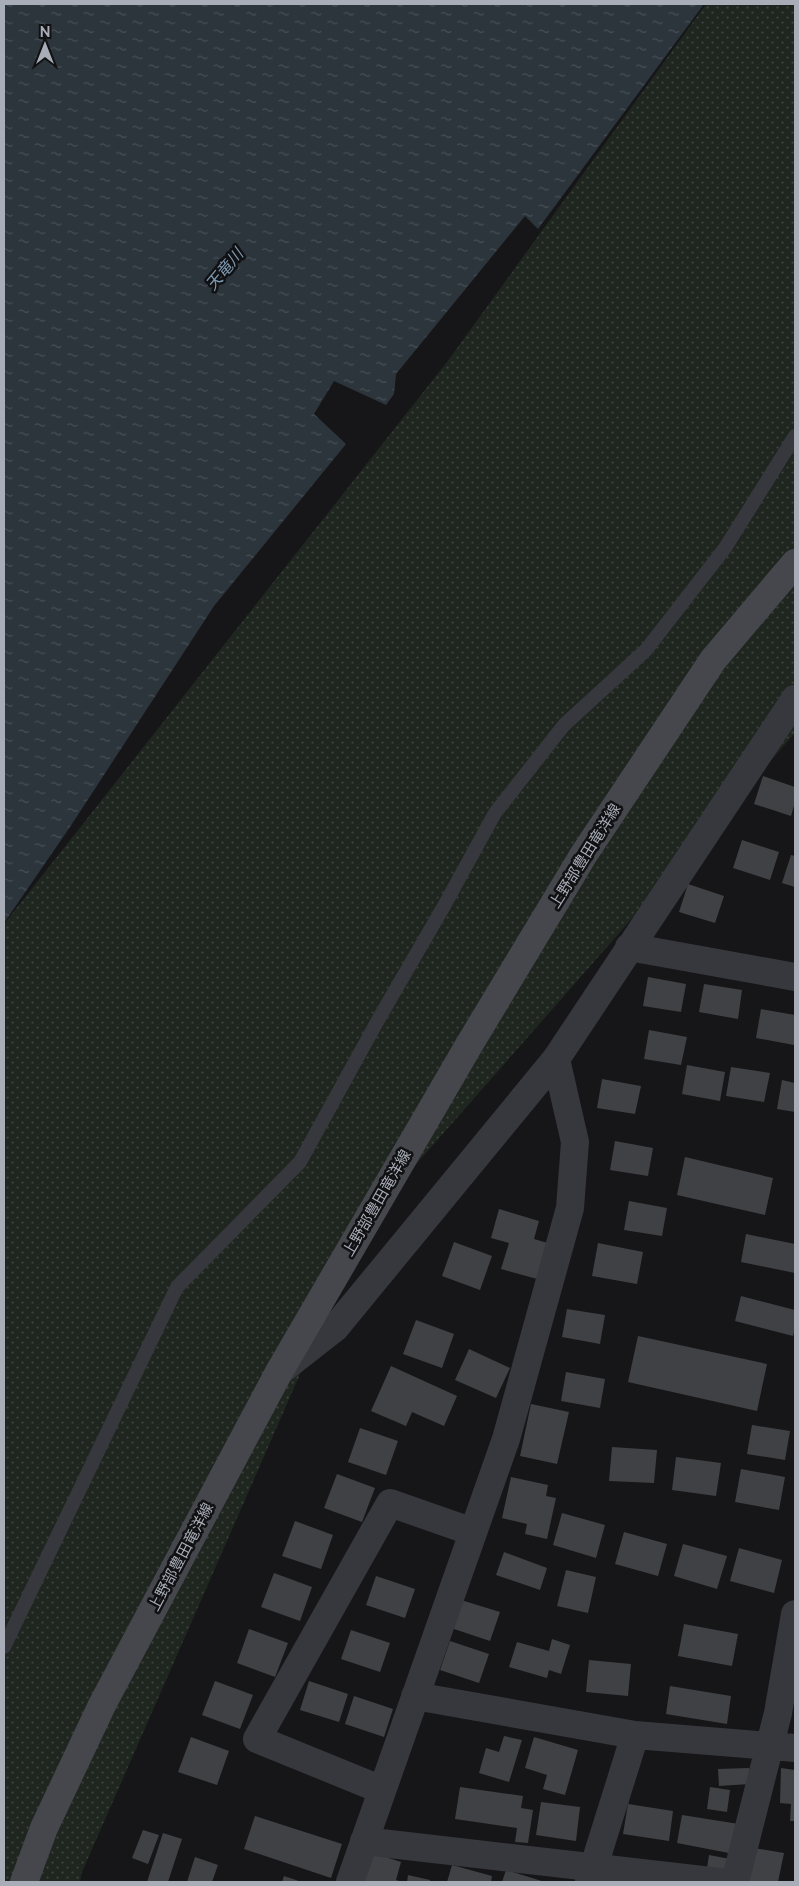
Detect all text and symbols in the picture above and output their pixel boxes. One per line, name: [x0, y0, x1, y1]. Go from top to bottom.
north arrow: [20, 20, 70, 70]
text: N: [40, 24, 50, 40]
water label: 天竜川: [202, 243, 248, 294]
street label: 上野部豊田竜洋線: [546, 800, 624, 912]
street label: 上野部豊田竜洋線: [339, 1147, 415, 1259]
street label: 上野部豊田竜洋線: [145, 1500, 217, 1614]

